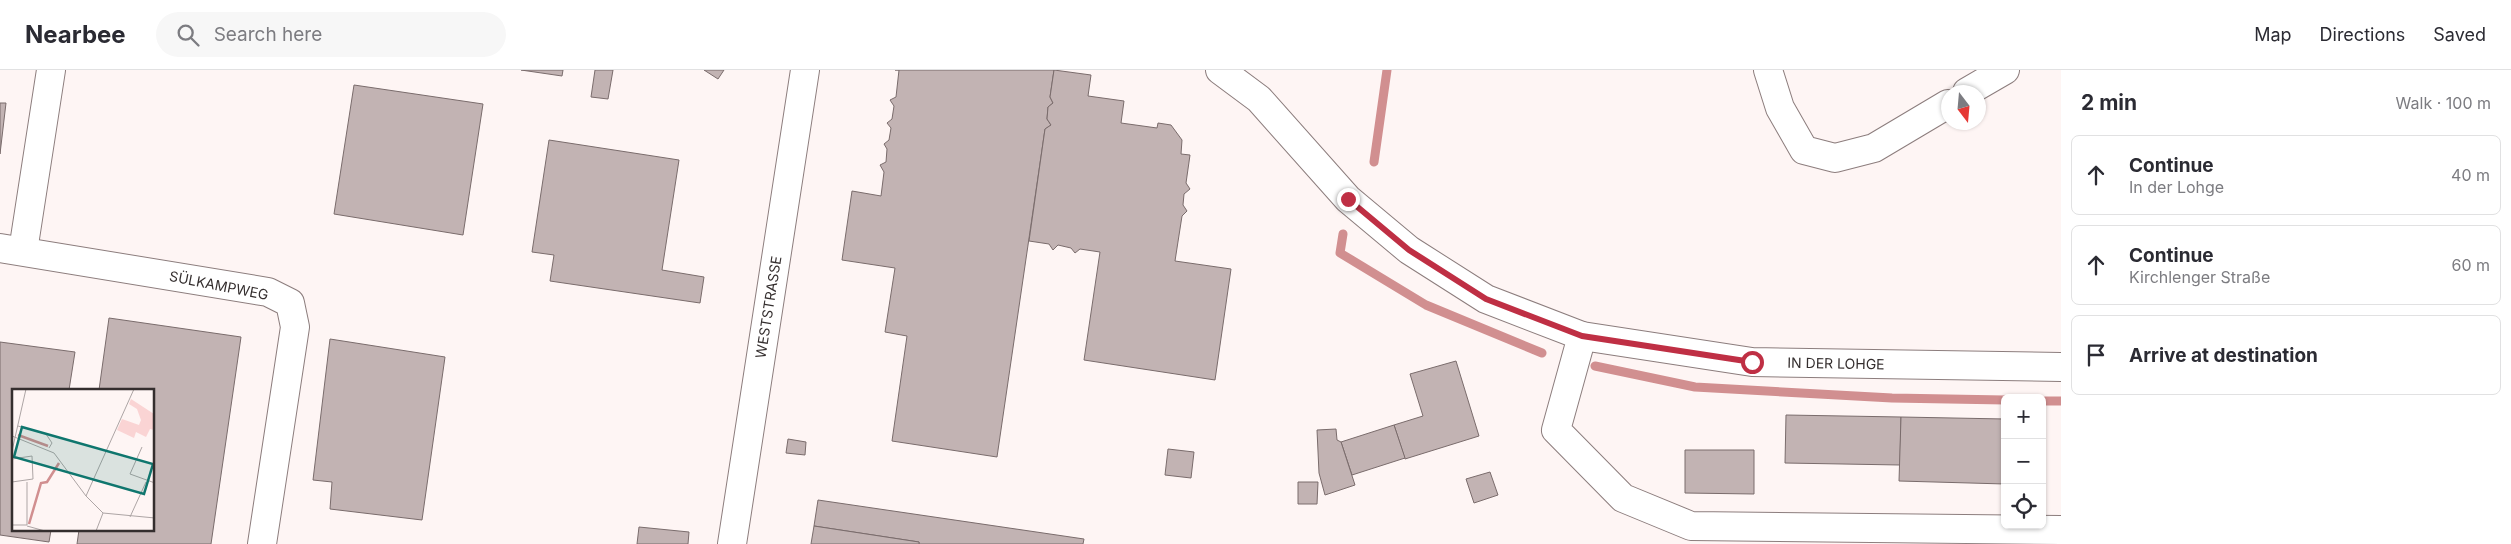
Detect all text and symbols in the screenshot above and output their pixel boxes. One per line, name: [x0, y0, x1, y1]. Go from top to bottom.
search box: [156, 12, 506, 57]
text: Nearbee: [25, 20, 126, 49]
icon: search: [174, 21, 202, 49]
text: Search here: [214, 23, 322, 46]
text: Map: [2254, 24, 2292, 45]
text: Directions: [2320, 24, 2405, 45]
text: Saved: [2433, 24, 2486, 45]
north arrow: [1941, 85, 1986, 130]
text: 2 min: [2081, 90, 2137, 115]
text: Walk · 100 m: [2396, 93, 2491, 113]
text: Continue: [2129, 154, 2214, 177]
icon: ahead: [2082, 161, 2110, 189]
text: 40 m: [2451, 165, 2490, 185]
text: In der Lohge: [2129, 177, 2224, 197]
route end: [1337, 188, 1360, 211]
text: Continue: [2129, 244, 2214, 267]
icon: ahead: [2082, 251, 2110, 279]
street label: WESTSTRASSE: [752, 255, 784, 359]
text: 60 m: [2451, 255, 2490, 275]
street label: SÜLKAMPWEG: [168, 267, 270, 303]
text: Kirchlenger Straße: [2129, 267, 2270, 287]
icon: arrive: [2082, 341, 2110, 369]
text: Arrive at destination: [2129, 344, 2318, 367]
route start: [1741, 351, 1764, 374]
street label: IN DER LOHGE: [1787, 354, 1885, 372]
inset map: [12, 389, 155, 532]
map controls: [2001, 394, 2046, 529]
button: +: [2001, 394, 2046, 439]
button: −: [2001, 439, 2046, 484]
button: locate: [2001, 484, 2046, 529]

